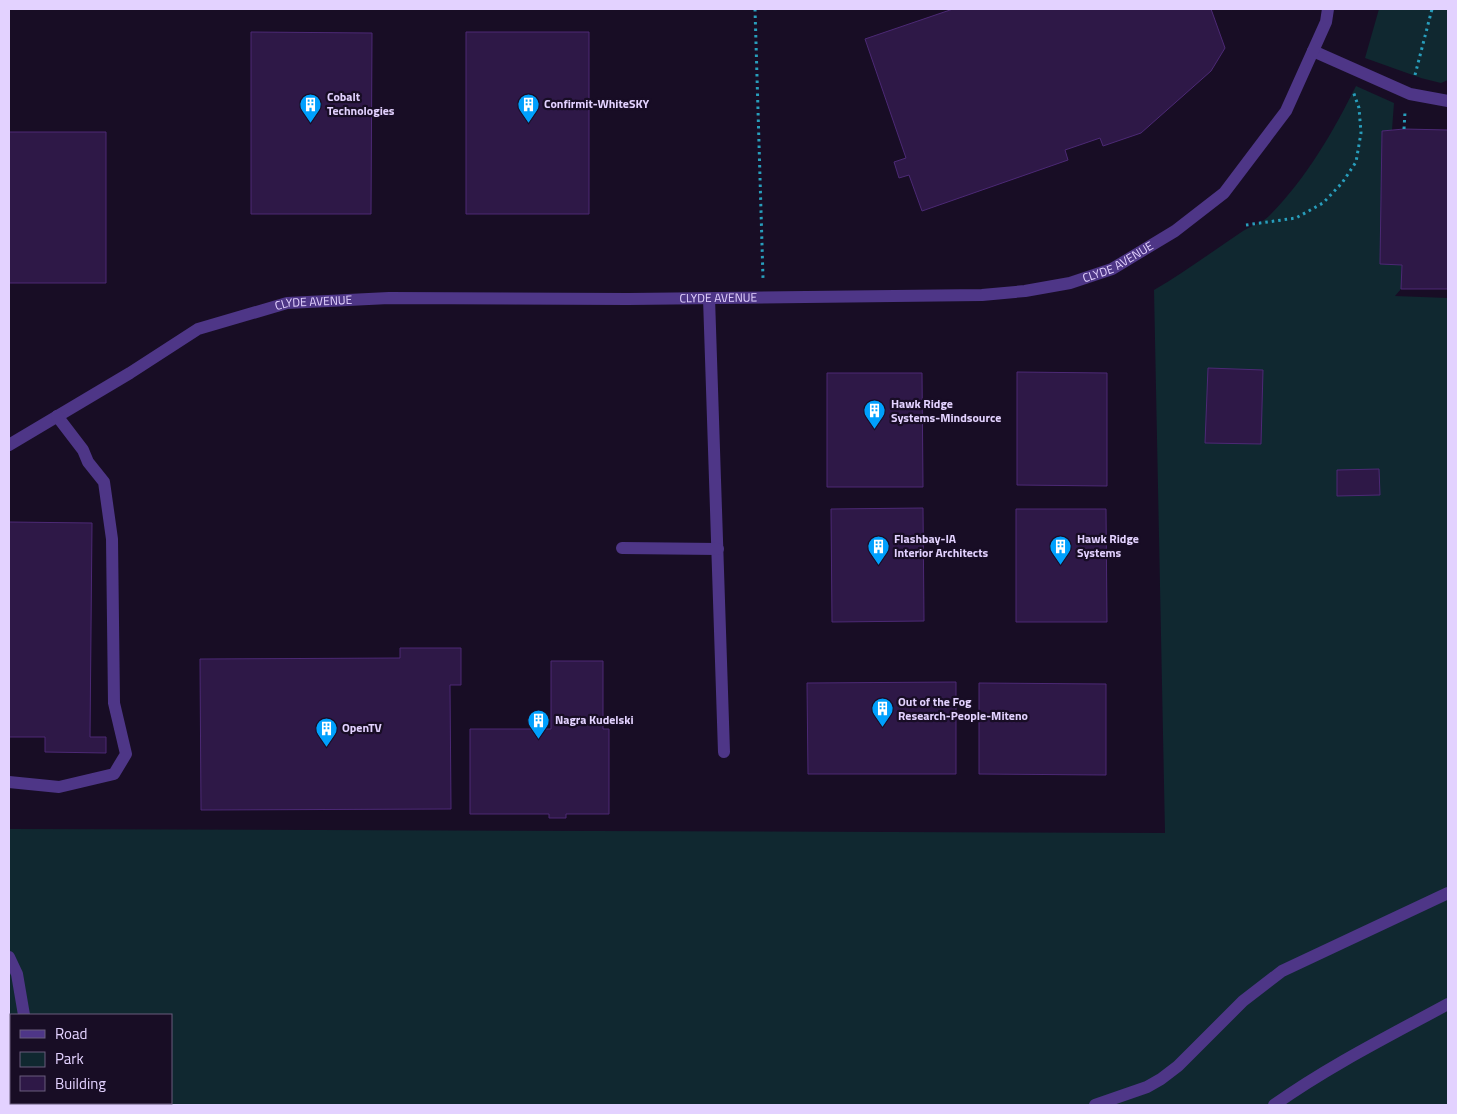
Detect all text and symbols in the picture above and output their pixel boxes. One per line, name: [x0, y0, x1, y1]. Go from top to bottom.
place label: Cobalt Technologies: [327, 87, 395, 120]
building icon: Cobalt Technologies: [299, 92, 323, 123]
building icon: Confirmit-WhiteSKY: [516, 92, 540, 123]
place label: Confirmit-WhiteSKY: [544, 94, 650, 113]
street label: CLYDE AVENUE: [1080, 236, 1157, 287]
street label: CLYDE AVENUE: [679, 288, 758, 307]
street label: CLYDE AVENUE: [272, 290, 353, 315]
place label: Hawk Ridge Systems-Mindsource: [891, 394, 1001, 427]
building icon: Hawk Ridge Systems-Mindsource: [863, 399, 887, 430]
place label: Flashbay-IA Interior Architects: [894, 529, 989, 562]
place label: Hawk Ridge Systems: [1077, 529, 1139, 562]
building icon: Flashbay-IA Interior Architects: [866, 534, 890, 565]
building icon: Hawk Ridge Systems: [1049, 534, 1073, 565]
place label: Out of the Fog Research-People-Miteno: [898, 692, 1028, 725]
building icon: Out of the Fog Research-People-Miteno: [870, 697, 894, 728]
building icon: Nagra Kudelski: [527, 708, 551, 739]
place label: Nagra Kudelski: [555, 710, 634, 729]
building icon: OpenTV: [314, 716, 338, 747]
place label: OpenTV: [342, 718, 383, 737]
legend: [10, 1014, 172, 1104]
text: Road: [55, 1022, 87, 1045]
text: Park: [55, 1047, 84, 1070]
text: Building: [55, 1072, 106, 1095]

